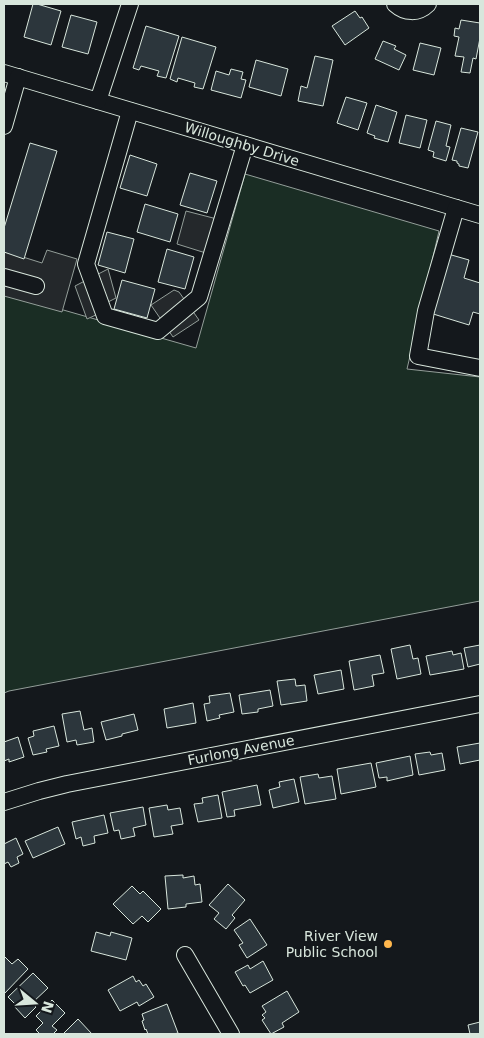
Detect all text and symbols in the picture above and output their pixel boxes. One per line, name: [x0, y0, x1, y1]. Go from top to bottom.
street label: Willoughby Drive: [183, 119, 301, 169]
street label: Furlong Avenue: [186, 732, 296, 768]
place label: River View Public School: [286, 928, 378, 960]
marker: River View Public School: [382, 938, 394, 950]
north arrow: [10, 978, 60, 1028]
text: N: [38, 999, 57, 1015]

